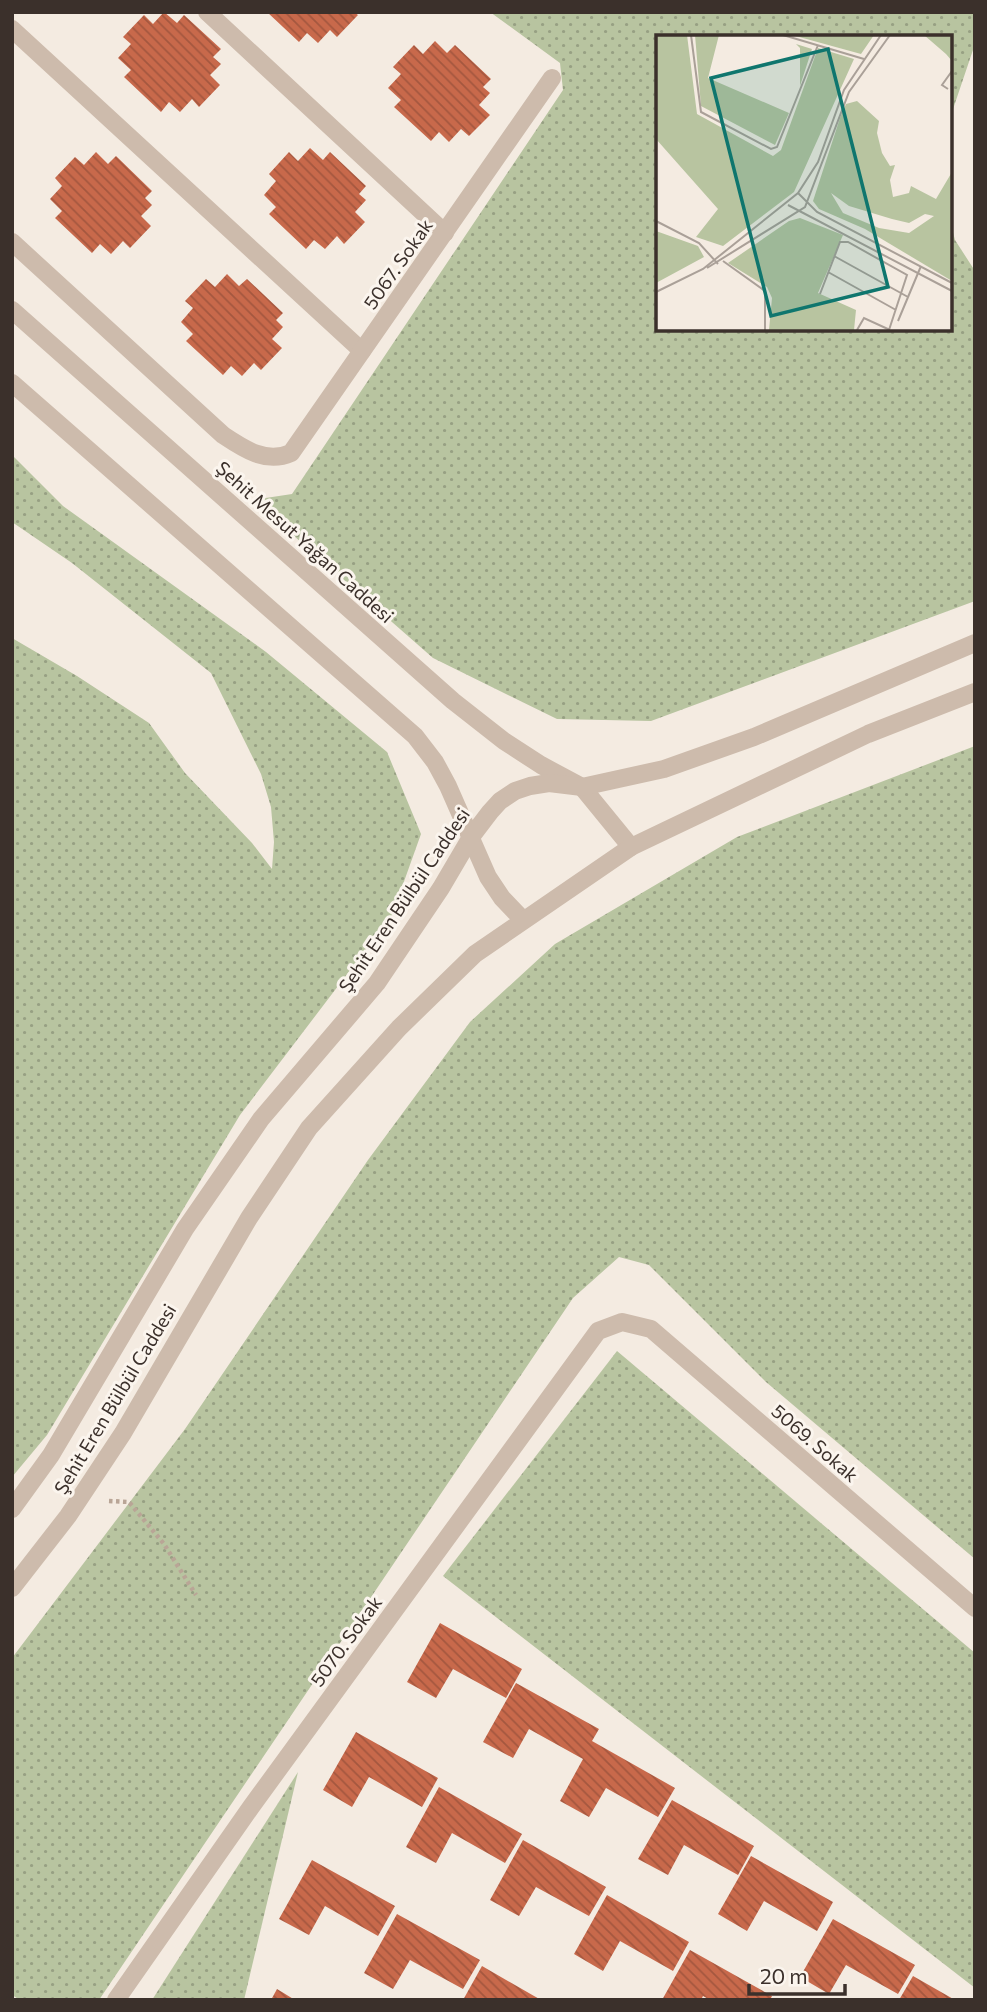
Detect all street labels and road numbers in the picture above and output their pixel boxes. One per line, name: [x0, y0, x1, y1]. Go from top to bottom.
street label: 5067. Sokak: [358, 214, 437, 313]
street label: Şehit Mesut Yağan Caddesi: [212, 456, 399, 627]
street label: Şehit Eren Bülbül Caddesi: [333, 803, 474, 996]
street label: Şehit Eren Bülbül Caddesi: [49, 1299, 181, 1498]
street label: 5069. Sokak: [767, 1399, 863, 1486]
street label: 5070. Sokak: [305, 1591, 386, 1691]

